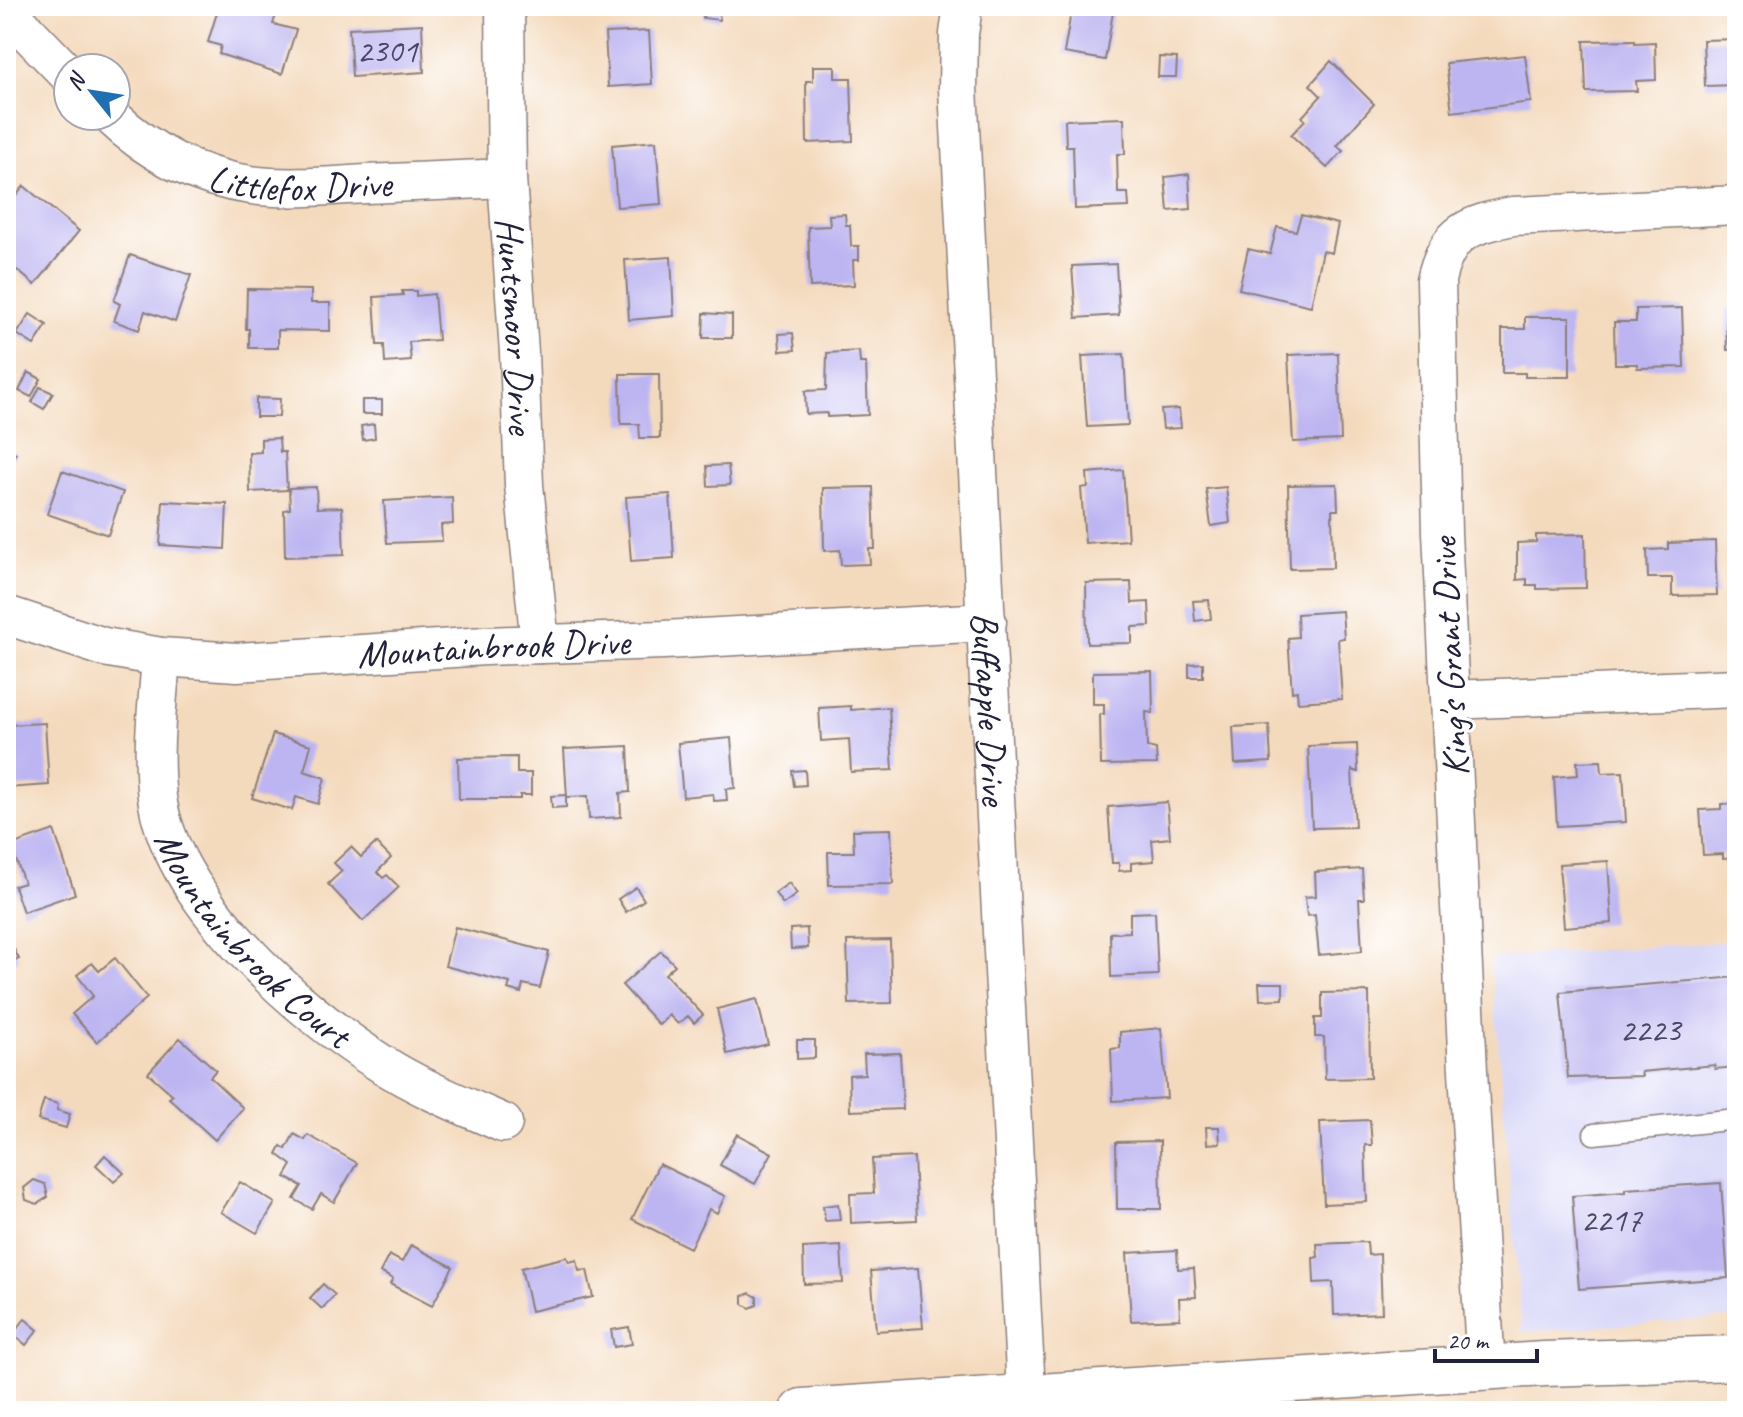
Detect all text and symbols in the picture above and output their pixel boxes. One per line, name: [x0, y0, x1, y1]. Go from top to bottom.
house number: 2301: [356, 29, 419, 72]
north arrow: [52, 52, 132, 132]
text: N: [60, 67, 93, 95]
street label: Littlefox Drive: [204, 154, 395, 212]
street label: Huntsmoor Drive: [486, 216, 545, 438]
street label: King's Grant Drive: [1420, 534, 1479, 778]
street label: Buffapple Drive: [961, 611, 1019, 809]
street label: Mountainbrook Drive: [356, 618, 633, 678]
street label: Mountainbrook Court: [144, 824, 362, 1061]
house number: 2223: [1619, 1008, 1683, 1051]
house number: 2217: [1580, 1198, 1643, 1241]
scale bar: [1435, 1313, 1537, 1363]
text: 20 m: [1447, 1326, 1490, 1356]

